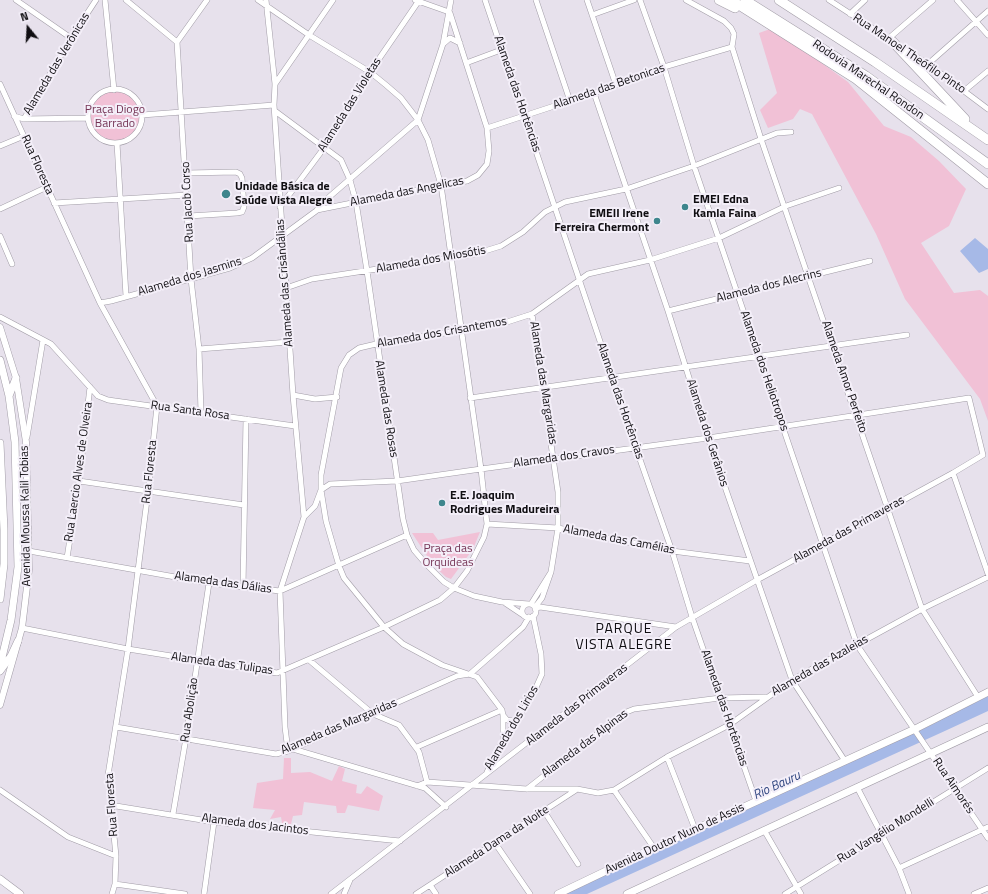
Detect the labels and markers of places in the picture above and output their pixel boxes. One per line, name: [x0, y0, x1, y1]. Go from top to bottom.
place label: Unidade Básica de Saúde Vista Alegre: [235, 180, 332, 208]
marker: Unidade Básica de Saúde Vista Alegre: [220, 188, 232, 200]
place label: EMEI Edna Kamla Faina: [693, 193, 756, 221]
marker: EMEI Edna Kamla Faina: [680, 202, 690, 212]
place label: EMEII Irene Ferreira Chermont: [554, 207, 649, 235]
marker: EMEII Irene Ferreira Chermont: [652, 216, 662, 226]
place label: E.E. Joaquim Rodrigues Madureira: [450, 489, 559, 517]
marker: E.E. Joaquim Rodrigues Madureira: [437, 498, 447, 508]

